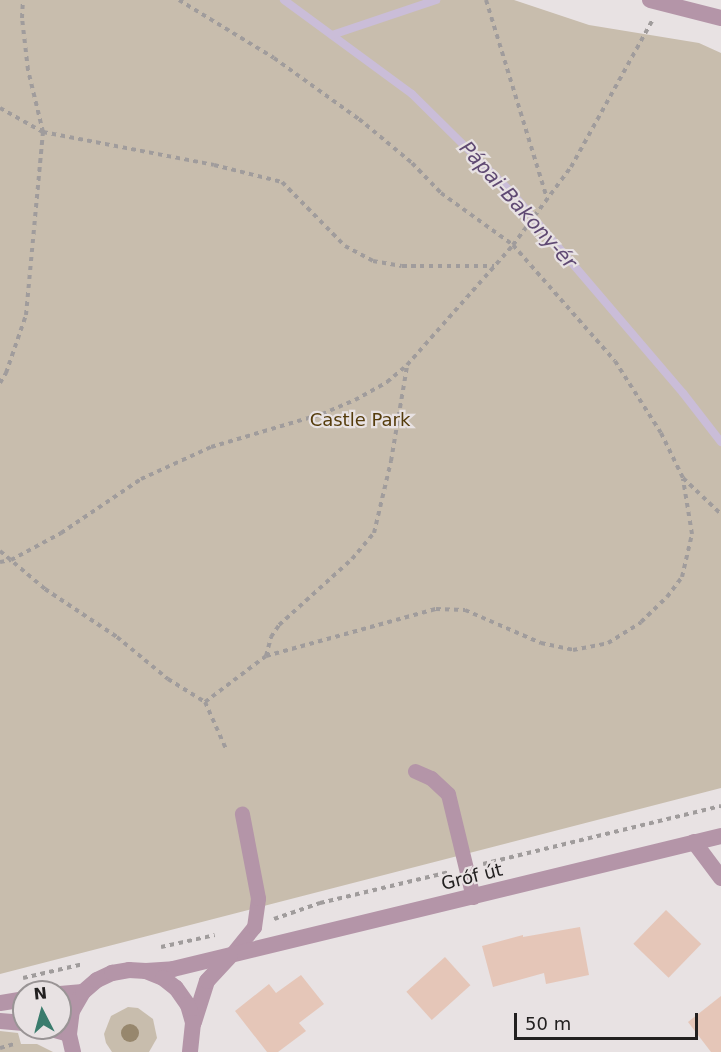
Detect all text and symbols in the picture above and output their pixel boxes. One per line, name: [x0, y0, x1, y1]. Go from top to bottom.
water label: Pápai-Bakony-ér: [454, 136, 582, 274]
park label: Castle Park: [310, 409, 410, 431]
street label: Gróf út: [439, 859, 505, 895]
north arrow: [12, 980, 72, 1040]
text: N: [33, 983, 48, 1004]
scale bar: [517, 1001, 702, 1039]
text: 50 m: [525, 1013, 571, 1034]

